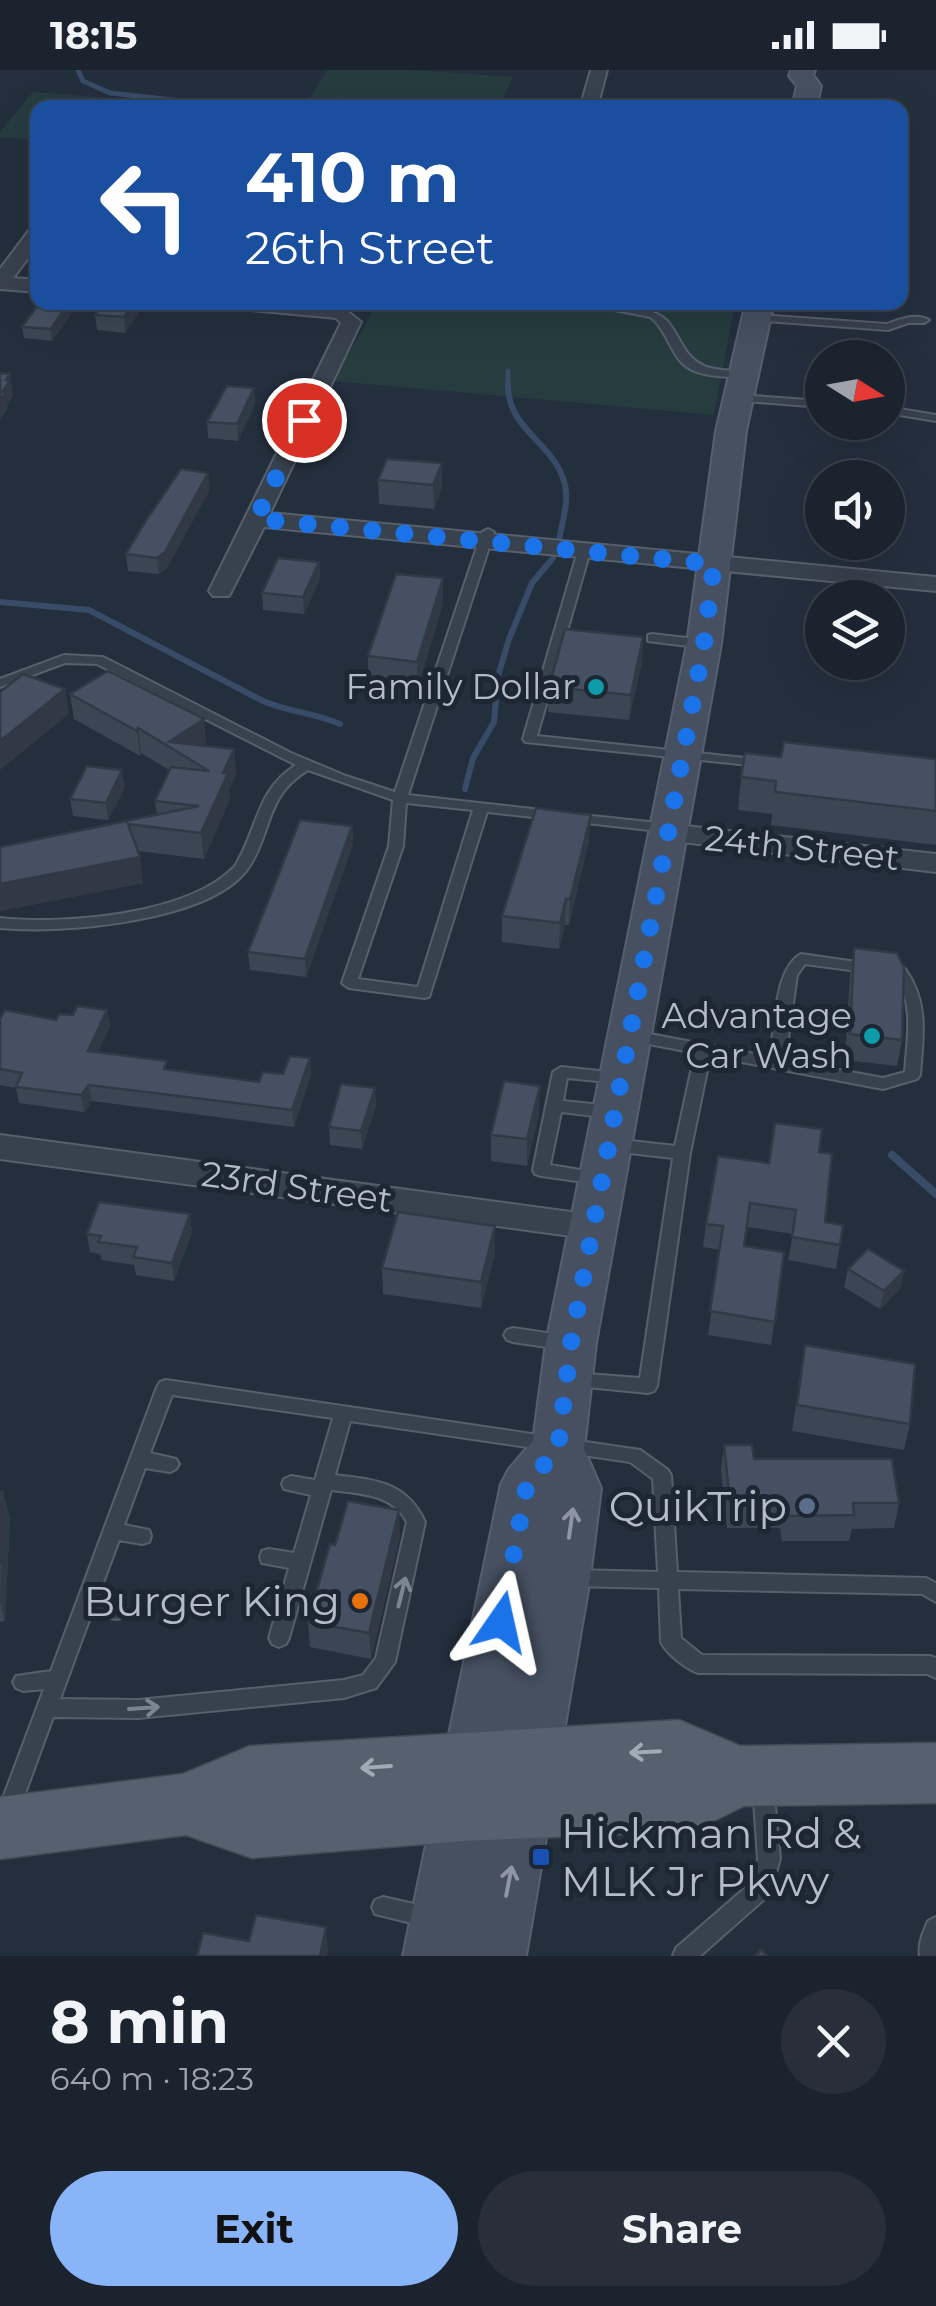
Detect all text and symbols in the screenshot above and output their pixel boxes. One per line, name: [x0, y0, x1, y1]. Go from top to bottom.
text: 18:15: [50, 12, 137, 59]
text: 410 m: [245, 134, 460, 220]
icon: left: [80, 140, 210, 270]
text: 26th Street: [245, 220, 494, 275]
north arrow: [805, 340, 905, 440]
map controls: [805, 340, 905, 680]
pin: [262, 378, 347, 463]
icon: arrive: [277, 393, 332, 448]
button: sound: [805, 460, 905, 560]
button: layers: [805, 580, 905, 680]
place label: Family Dollar: [346, 665, 576, 708]
marker: Family Dollar: [585, 676, 607, 698]
street label: 24th Street: [703, 816, 901, 879]
place label: Advantage Car Wash: [661, 994, 852, 1077]
marker: Advantage Car Wash: [861, 1025, 883, 1047]
street label: 23rd Street: [199, 1152, 395, 1221]
place label: QuikTrip: [609, 1480, 787, 1532]
marker: QuikTrip: [796, 1495, 818, 1517]
one-way arrow: [562, 1507, 580, 1540]
position arrow: [449, 1570, 553, 1674]
place label: Burger King: [83, 1575, 340, 1627]
one-way arrow: [394, 1577, 412, 1609]
marker: Burger King: [349, 1590, 371, 1612]
one-way arrow: [128, 1698, 160, 1717]
one-way arrow: [630, 1743, 662, 1762]
one-way arrow: [360, 1758, 392, 1777]
place label: Hickman Rd & MLK Jr Pkwy: [561, 1807, 861, 1907]
marker: Hickman Rd & MLK Jr Pkwy: [530, 1846, 552, 1868]
one-way arrow: [501, 1866, 520, 1898]
text: 8 min: [50, 1985, 229, 2058]
button: close: [781, 1989, 886, 2094]
text: 640 m · 18:23: [50, 2059, 254, 2098]
button: Exit: [50, 2171, 458, 2286]
button: Share: [478, 2171, 886, 2286]

